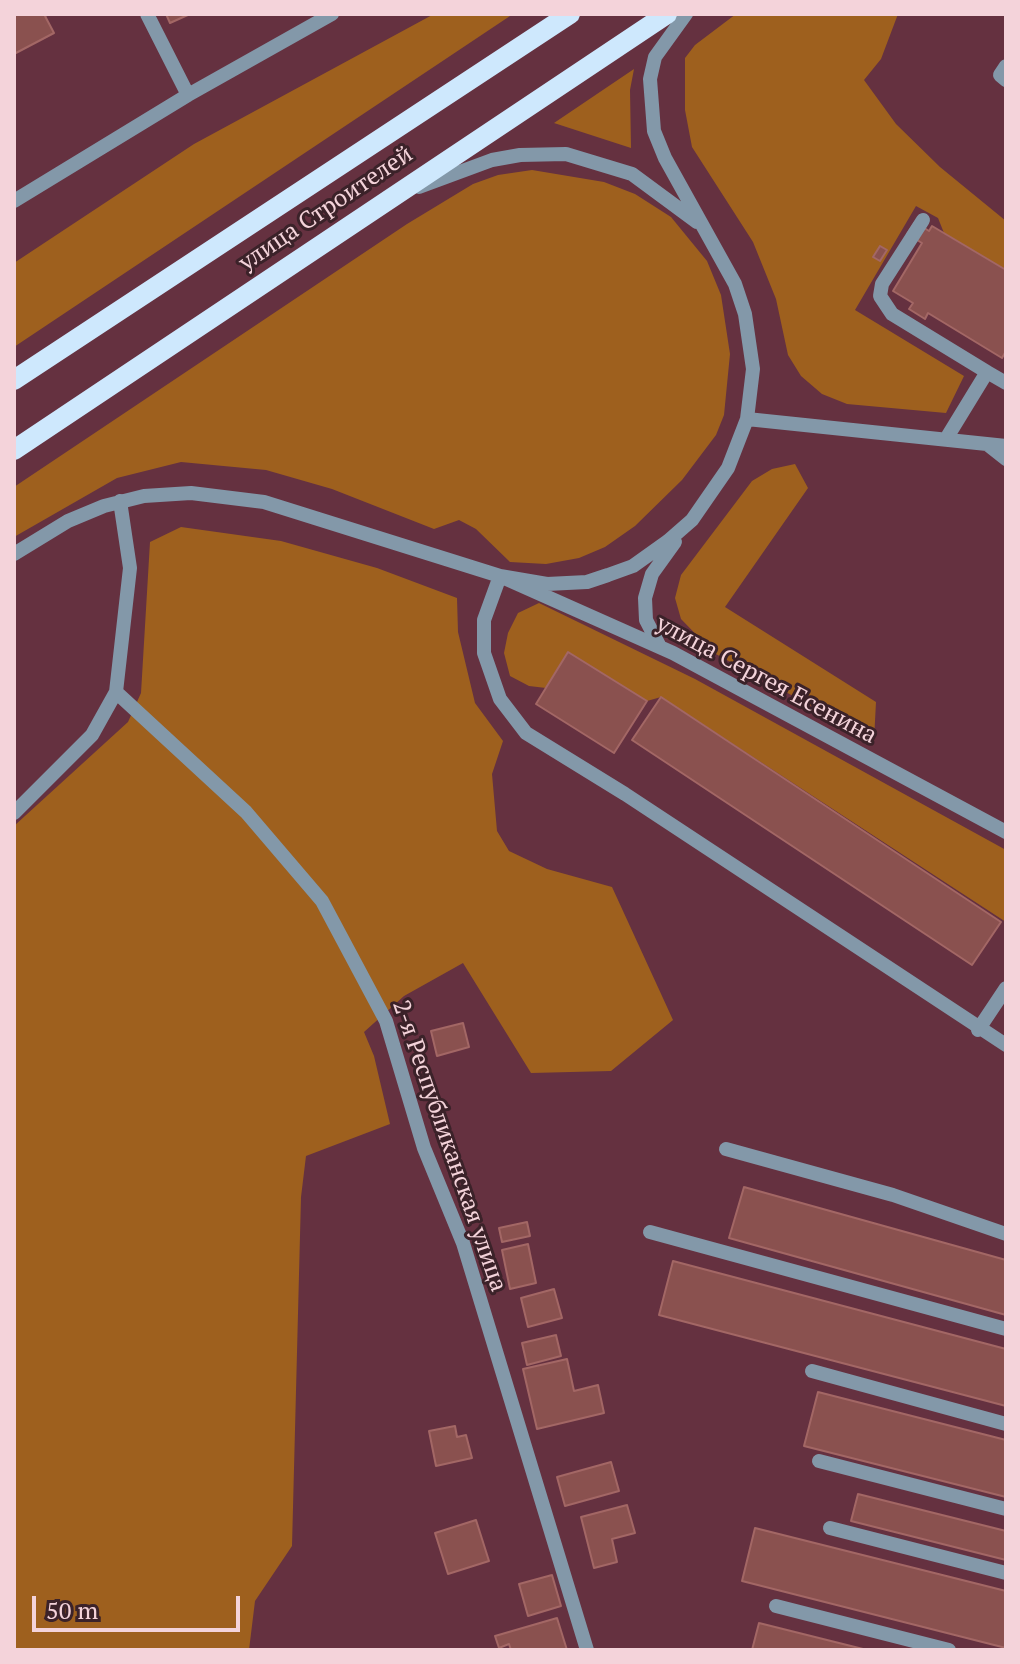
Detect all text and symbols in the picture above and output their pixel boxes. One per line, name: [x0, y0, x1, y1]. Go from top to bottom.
street label: улица Строителей: [234, 140, 418, 278]
street label: улица Сергея Есенина: [651, 610, 881, 750]
street label: 2-я Республиканская улица: [386, 997, 512, 1295]
scale bar: [36, 1580, 244, 1630]
text: 50 m: [46, 1594, 98, 1626]

